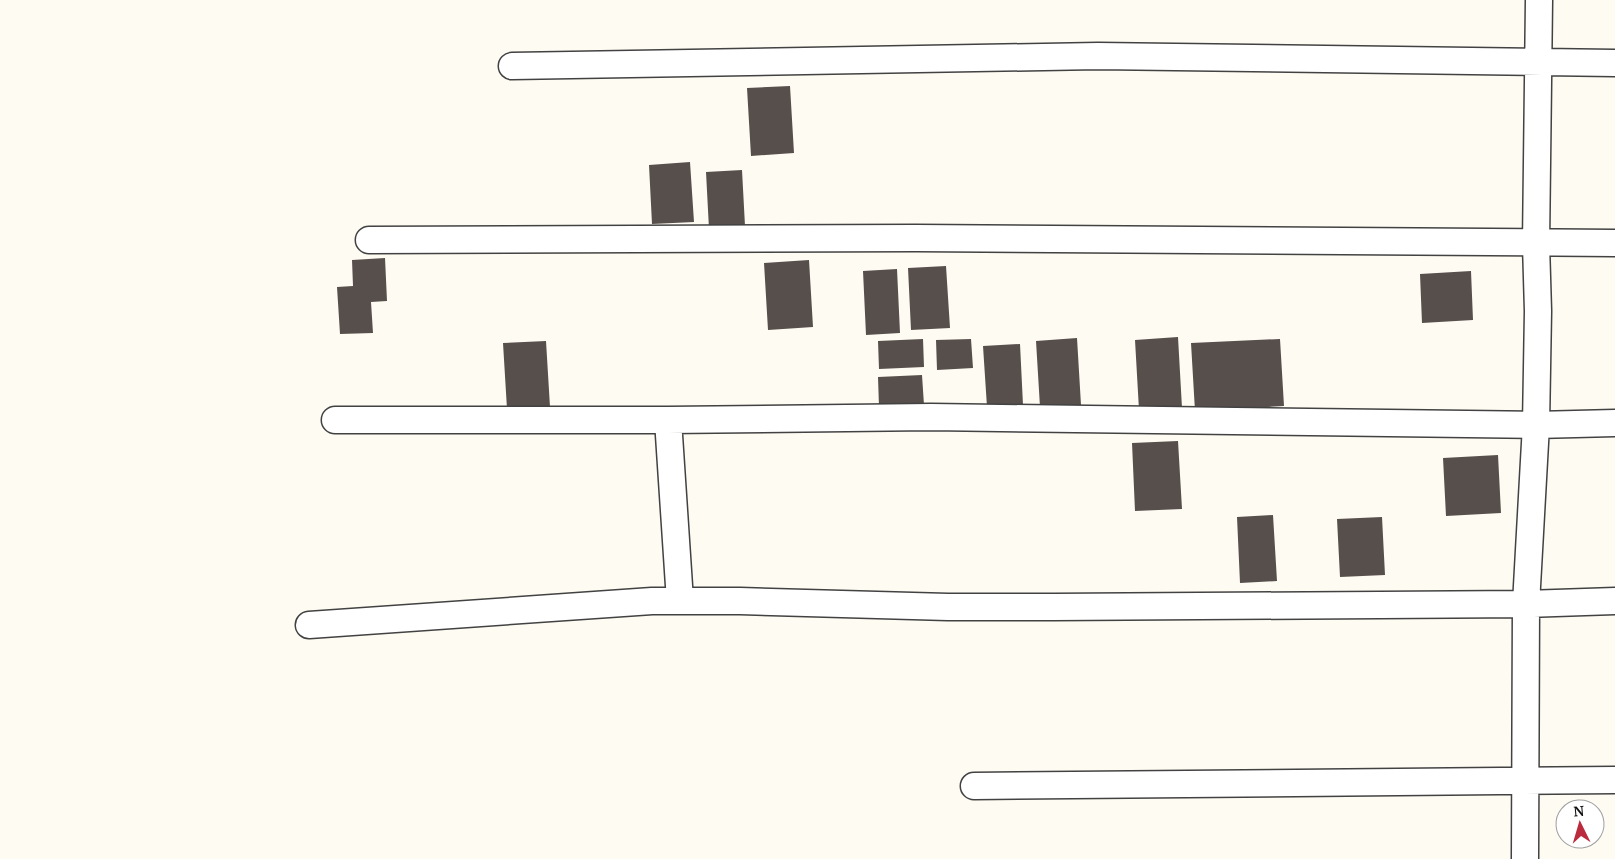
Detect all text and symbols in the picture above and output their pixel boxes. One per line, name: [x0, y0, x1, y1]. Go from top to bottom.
north arrow: [1555, 799, 1605, 849]
text: N: [1573, 801, 1585, 820]

